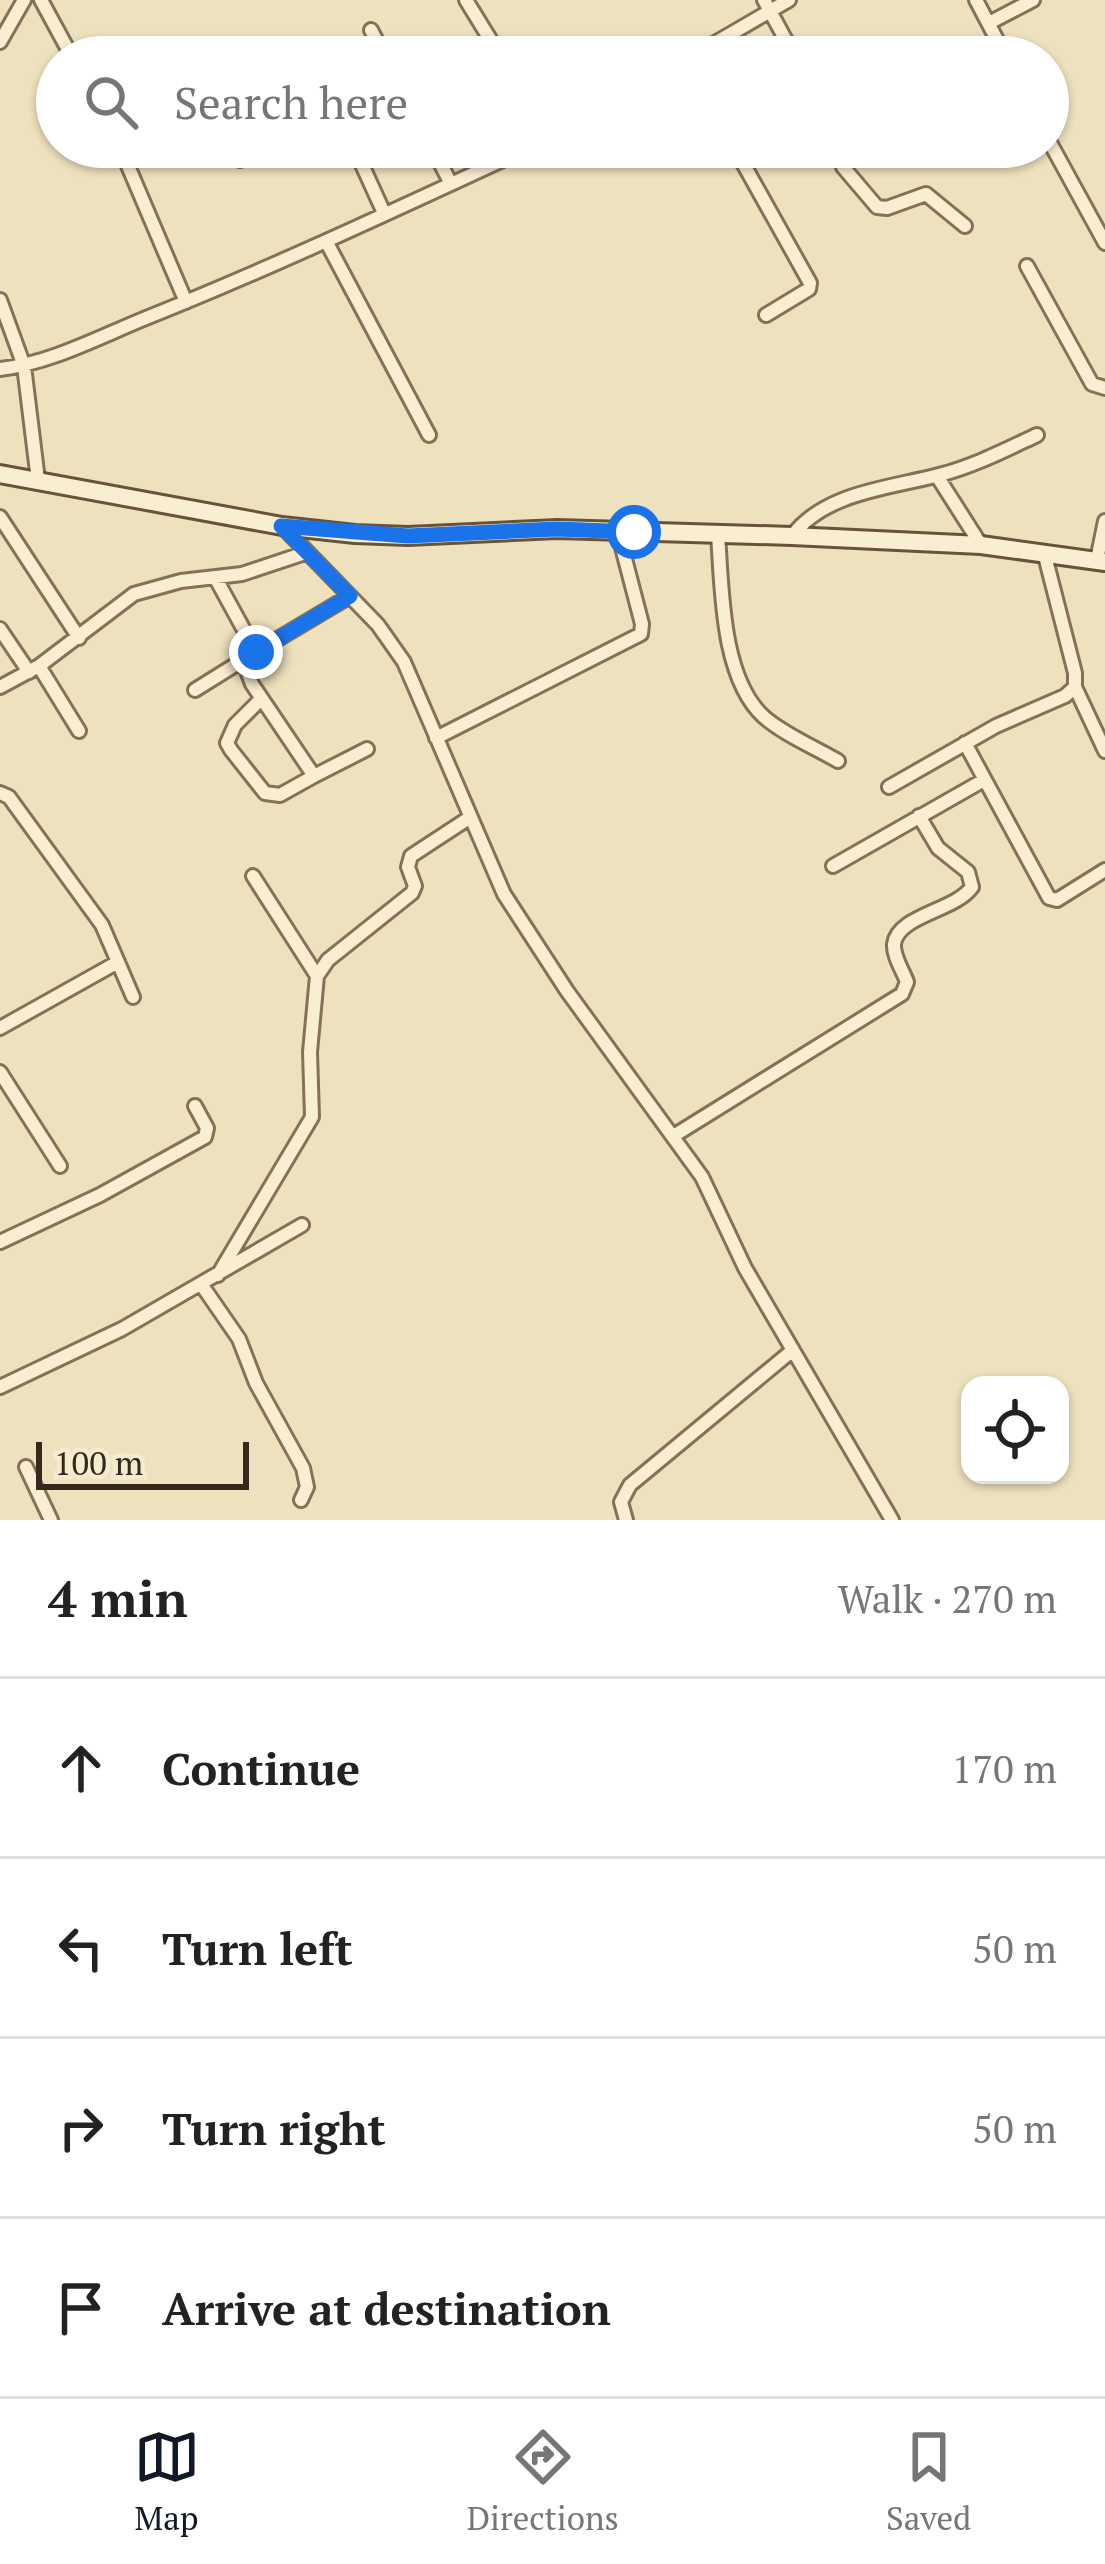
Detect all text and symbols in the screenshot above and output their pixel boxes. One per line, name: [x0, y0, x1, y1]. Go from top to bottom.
search box: [36, 36, 1069, 168]
icon: search: [78, 69, 144, 135]
text: Search here: [174, 72, 408, 132]
route start: [607, 505, 661, 559]
route end: [229, 625, 283, 679]
map controls: [961, 1376, 1069, 1484]
button: locate: [961, 1376, 1069, 1484]
scale bar: [36, 1436, 249, 1489]
text: 100 m: [54, 1441, 143, 1484]
text: 4 min: [48, 1564, 188, 1632]
text: Walk · 270 m: [838, 1572, 1057, 1624]
icon: ahead: [48, 1735, 114, 1801]
text: Continue: [162, 1738, 360, 1798]
text: 170 m: [952, 1742, 1057, 1794]
icon: left: [48, 1915, 114, 1981]
text: Turn left: [162, 1918, 353, 1978]
text: 50 m: [972, 1922, 1057, 1974]
icon: right: [48, 2095, 114, 2161]
text: Turn right: [162, 2098, 386, 2158]
text: 50 m: [972, 2102, 1057, 2154]
icon: arrive: [48, 2275, 114, 2341]
text: Arrive at destination: [162, 2278, 611, 2338]
tab: Map: [134, 2424, 200, 2539]
tab: Directions: [467, 2424, 619, 2539]
tab: Saved: [886, 2424, 971, 2539]

